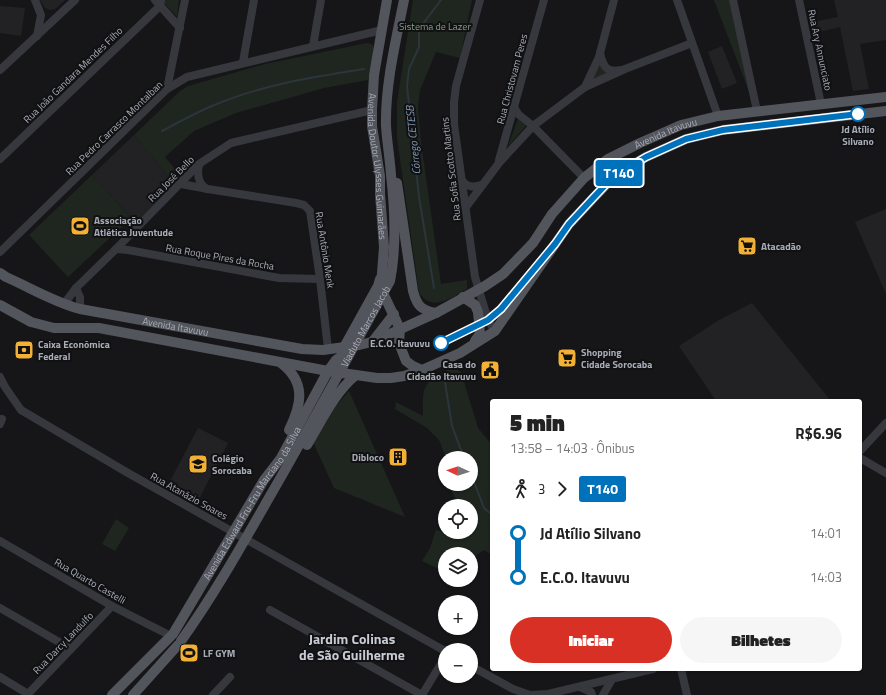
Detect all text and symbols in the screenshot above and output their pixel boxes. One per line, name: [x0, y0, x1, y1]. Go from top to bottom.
street label: Rua Ary Annunciato: [804, 8, 836, 92]
park label: Sistema de Lazer: [399, 19, 471, 34]
street label: Rua João Gandara Mendes Filho: [20, 23, 126, 127]
street label: Rua Christovam Peres: [493, 32, 531, 126]
street label: Rua Pedro Carrasco Montalban: [62, 77, 166, 179]
street label: Avenida Doutor Ulysses Guimarães: [365, 93, 391, 241]
water label: Córrego CETESB: [401, 104, 425, 175]
marker: Jd Atílio Silvano: [850, 106, 866, 122]
street label: Avenida Itavuvu: [631, 114, 699, 152]
street label: Rua Sofia Scotto Martins: [437, 116, 465, 222]
place label: Jd Atílio Silvano: [841, 122, 875, 149]
street label: Rua José Bello: [145, 153, 197, 205]
line badge: T140: [591, 160, 647, 186]
text: T140: [604, 162, 634, 183]
street label: Rua Antônio Menk: [312, 211, 338, 290]
place label: Associação Atlética Juventude: [94, 213, 173, 240]
sports icon: Associação Atlética Juventude: [69, 215, 91, 237]
supermarket icon: Atacadão: [736, 235, 758, 257]
place label: Atacadão: [761, 239, 801, 254]
street label: Rua Roque Pires da Rocha: [165, 240, 275, 274]
street label: Viaduto Marcos Jacob: [337, 283, 394, 369]
street label: Avenida Itavuvu: [141, 313, 210, 340]
marker: E.C.O. Itavuvu: [433, 335, 449, 351]
place label: E.C.O. Itavuvu: [370, 336, 430, 351]
place label: Caixa Econômica Federal: [38, 337, 110, 364]
bank icon: Caixa Econômica Federal: [13, 339, 35, 361]
place label: Shopping Cidade Sorocaba: [581, 345, 652, 372]
supermarket icon: Shopping Cidade Sorocaba: [556, 347, 578, 369]
place label: Casa do Cidadão Itavuvu: [407, 357, 476, 384]
public building icon: Casa do Cidadão Itavuvu: [479, 359, 501, 381]
text: 5 min: [510, 406, 565, 440]
text: R$6.96: [795, 422, 842, 445]
street label: Avenida Edward Fru-Fru Marciano da Silva: [199, 424, 304, 583]
text: 13:58 – 14:03 · Ônibus: [510, 438, 635, 458]
building icon: Dibloco: [387, 446, 409, 468]
place label: Dibloco: [352, 450, 384, 465]
place label: Colégio Sorocaba: [212, 451, 252, 478]
north arrow: [438, 451, 478, 491]
map controls: [438, 451, 478, 683]
school or university icon: Colégio Sorocaba: [187, 453, 209, 475]
street label: Rua Atanázio Soares: [148, 469, 231, 524]
icon: walk: [510, 478, 532, 500]
icon: forward: [551, 478, 573, 500]
text: T140: [587, 478, 618, 499]
text: 3: [538, 479, 545, 499]
button: locate: [438, 499, 478, 539]
text: Jd Atílio Silvano: [540, 522, 641, 545]
text: 14:01: [810, 523, 842, 543]
button: layers: [438, 547, 478, 587]
street label: Rua Quarto Castelli: [51, 554, 129, 608]
text: E.C.O. Itavuvu: [540, 566, 630, 589]
text: 14:03: [810, 567, 842, 587]
button: +: [438, 595, 478, 635]
street label: Rua Darcy Landulfo: [29, 608, 97, 678]
button: Iniciar: [510, 617, 672, 663]
button: Bilhetes: [680, 617, 842, 663]
district label: Jardim Colinas de São Guilherme: [299, 628, 405, 665]
sports icon: LF GYM: [178, 642, 200, 664]
button: −: [438, 643, 478, 683]
place label: LF GYM: [203, 646, 235, 661]

